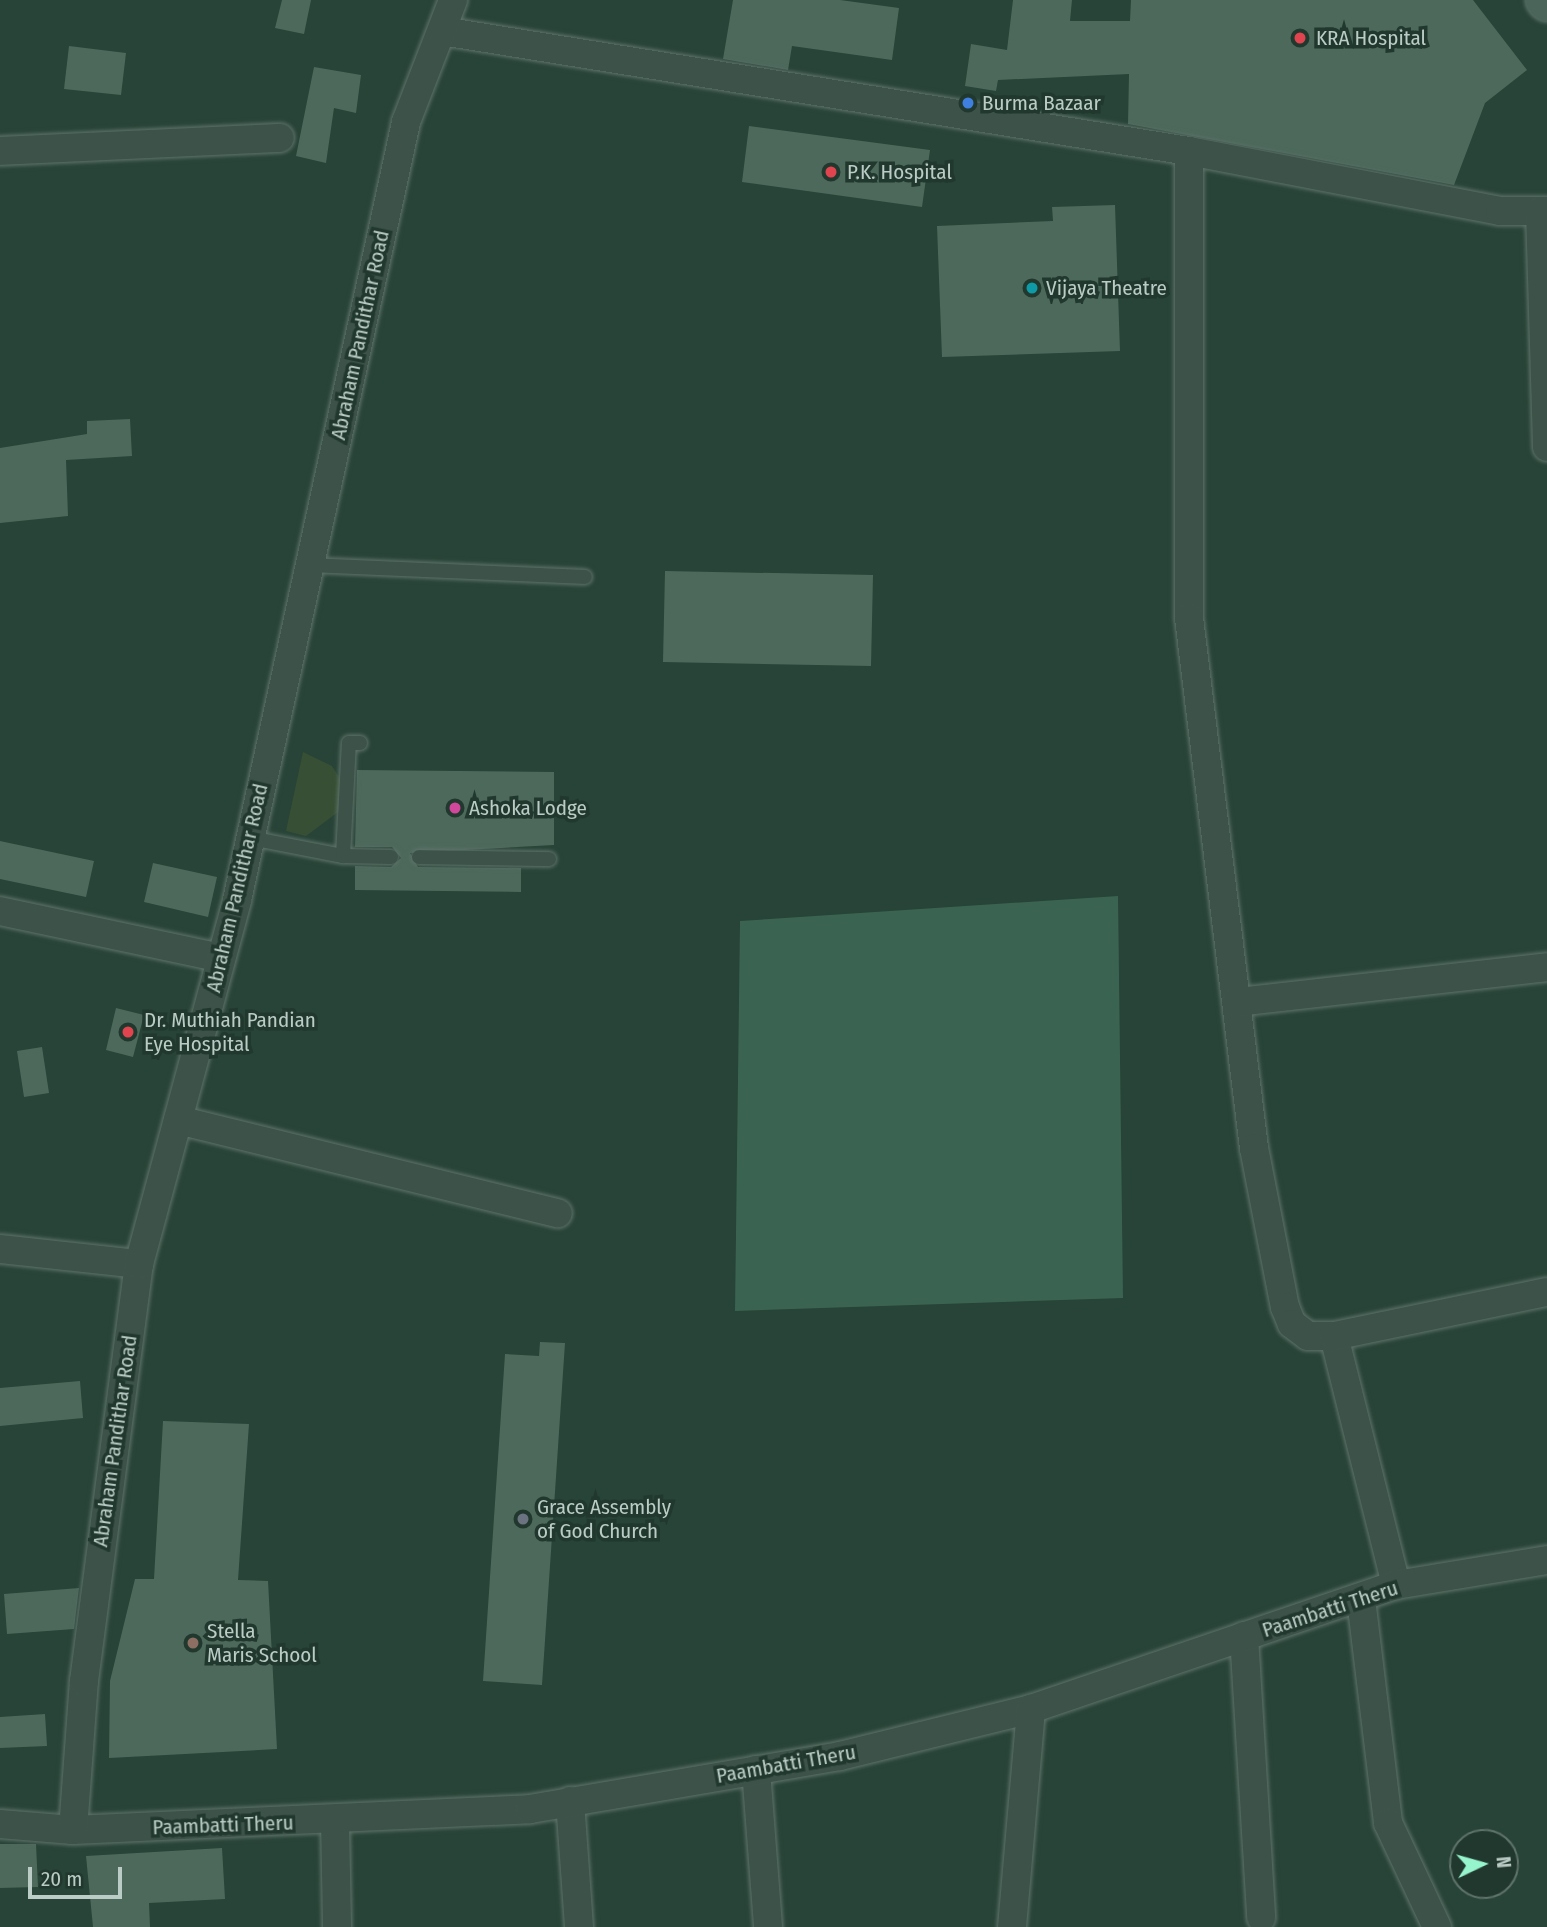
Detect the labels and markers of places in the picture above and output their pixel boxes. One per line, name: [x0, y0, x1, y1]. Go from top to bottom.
place label: KRA Hospital: [1316, 25, 1426, 51]
marker: KRA Hospital: [1290, 28, 1310, 48]
place label: Burma Bazaar: [982, 90, 1101, 116]
marker: Burma Bazaar: [960, 95, 976, 111]
place label: P.K. Hospital: [847, 159, 952, 185]
marker: P.K. Hospital: [821, 162, 841, 182]
place label: Vijaya Theatre: [1046, 275, 1167, 301]
marker: Vijaya Theatre: [1024, 280, 1040, 296]
place label: Ashoka Lodge: [469, 795, 587, 821]
marker: Ashoka Lodge: [447, 800, 463, 816]
place label: Dr. Muthiah Pandian Eye Hospital: [144, 1007, 316, 1057]
marker: Dr. Muthiah Pandian Eye Hospital: [118, 1022, 138, 1042]
place label: Grace Assembly of God Church: [537, 1494, 671, 1544]
marker: Grace Assembly of God Church: [515, 1511, 531, 1527]
place label: Stella Maris School: [207, 1618, 317, 1668]
marker: Stella Maris School: [185, 1635, 201, 1651]

